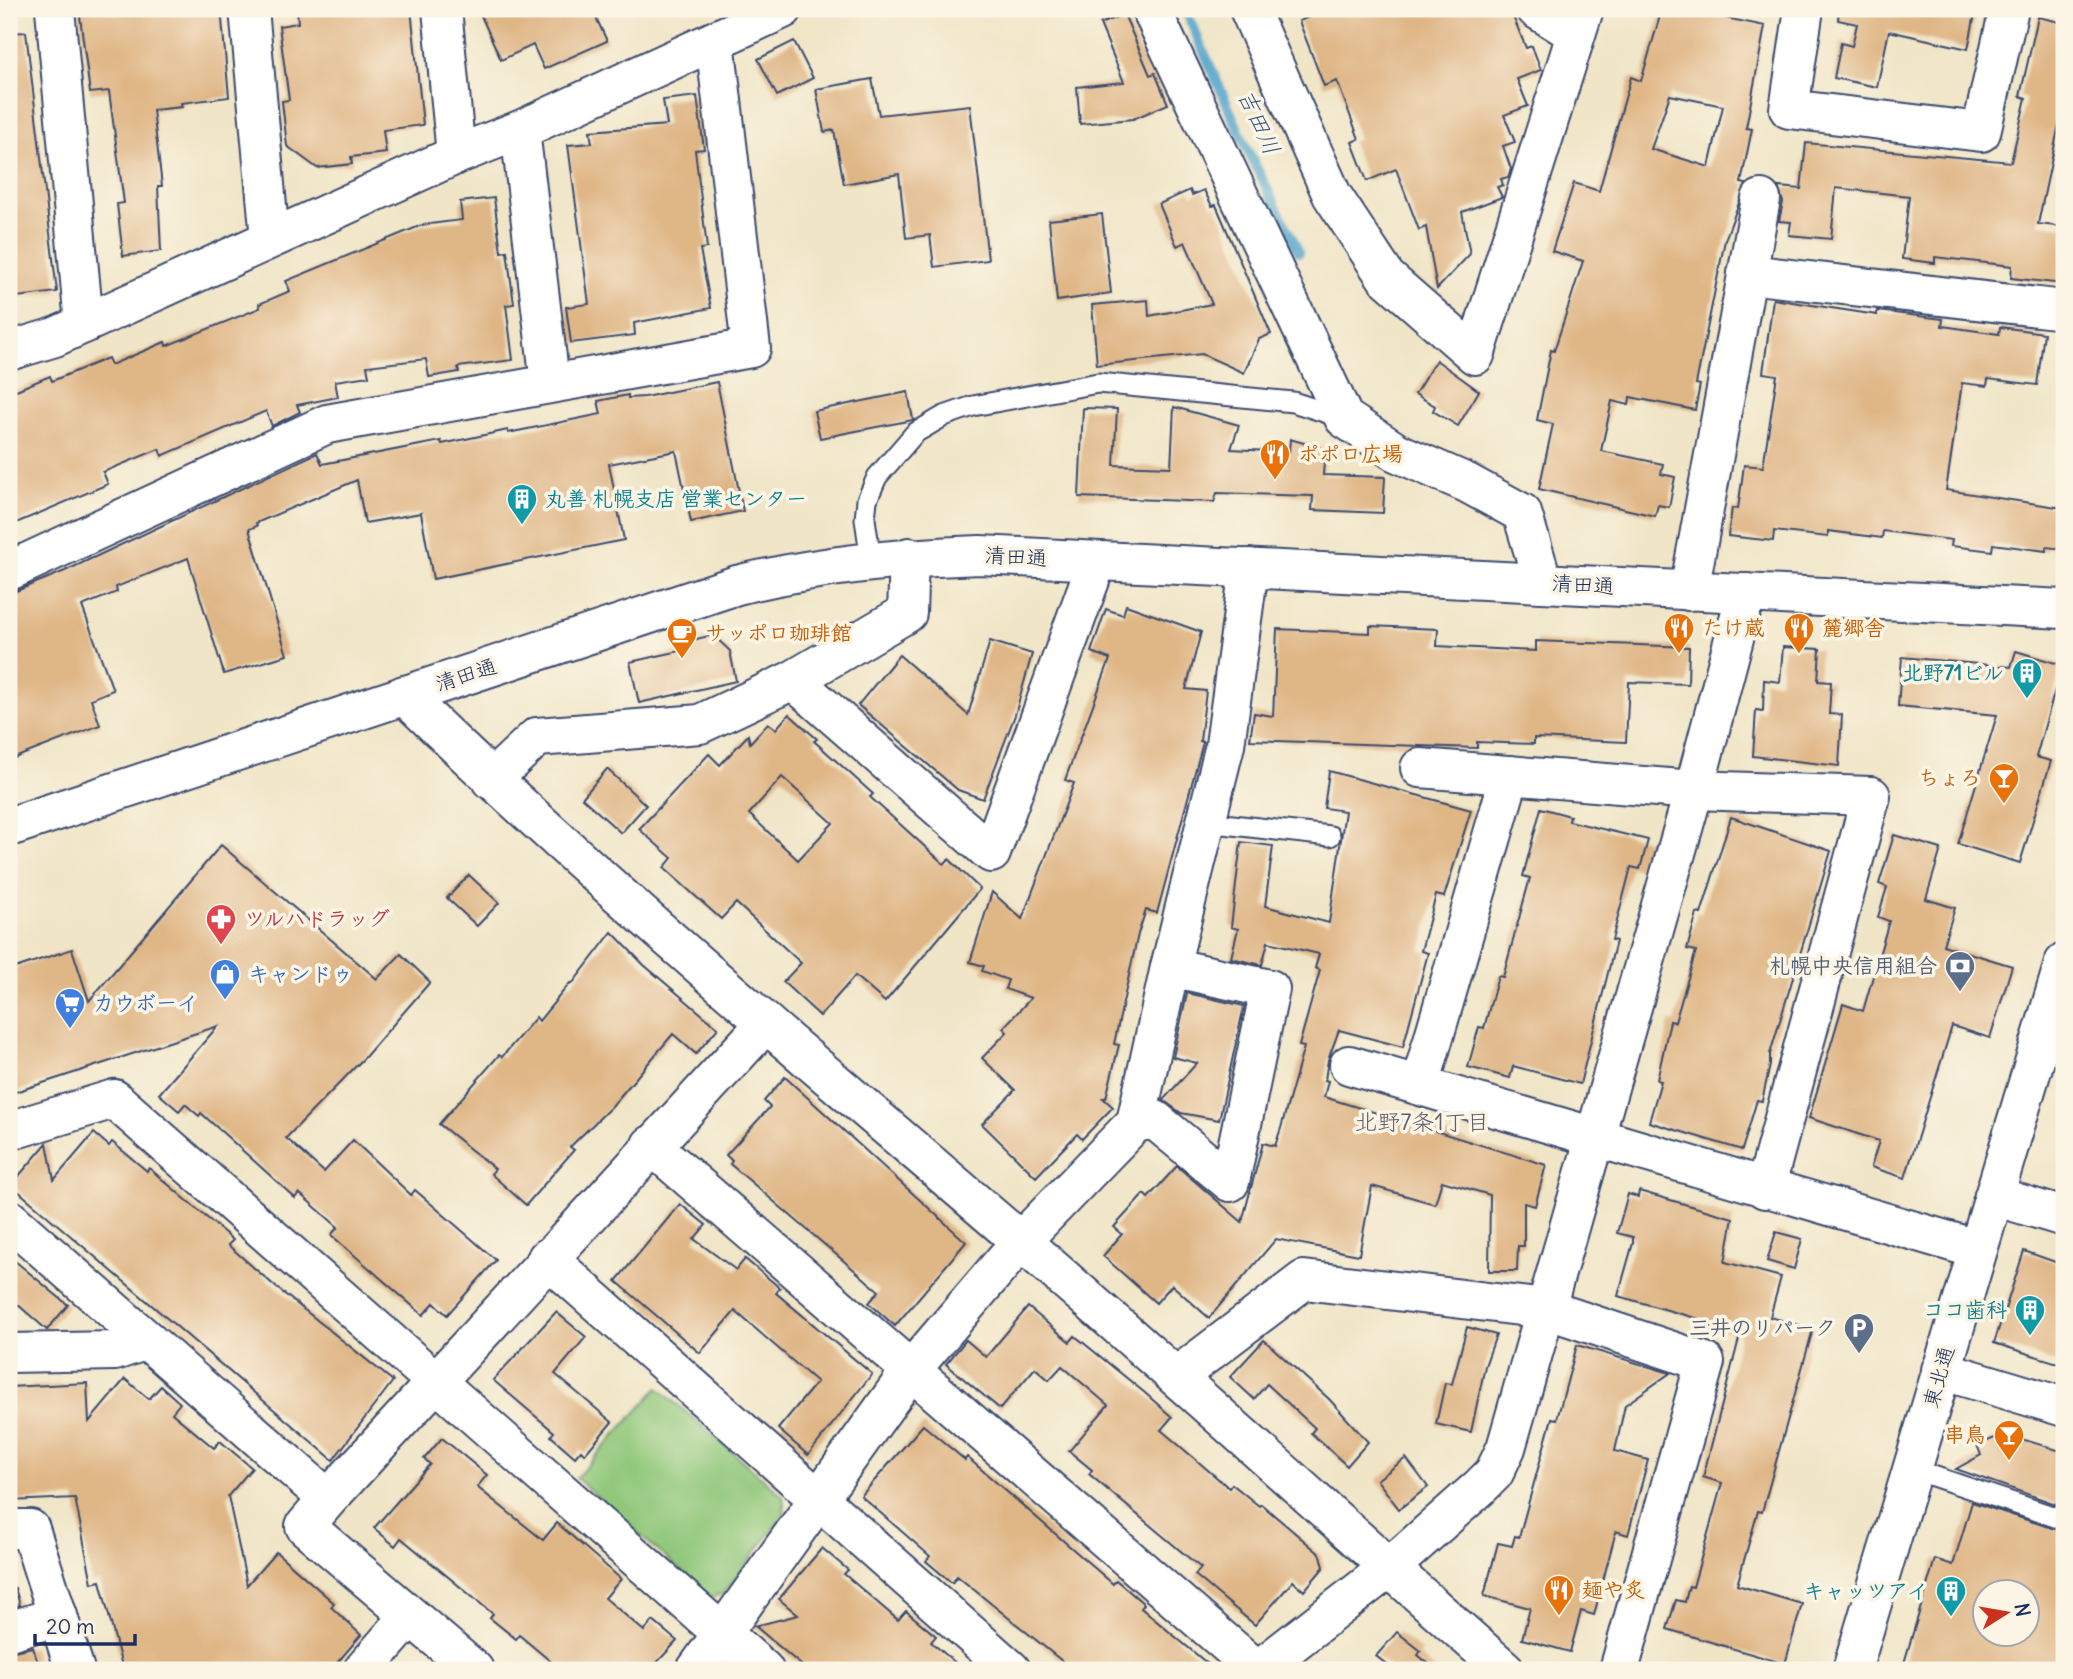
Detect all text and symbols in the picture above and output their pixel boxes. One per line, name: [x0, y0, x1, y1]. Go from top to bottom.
water label: 吉田川: [1232, 84, 1287, 159]
restaurant icon: ポポロ広場: [1258, 437, 1292, 481]
place label: ポポロ広場: [1298, 440, 1403, 467]
building icon: 丸善 札幌支店 営業センター: [505, 482, 539, 526]
place label: 丸善 札幌支店 営業センター: [545, 485, 807, 512]
street label: 清田通: [984, 541, 1048, 572]
street label: 清田通: [1551, 569, 1615, 600]
restaurant icon: たけ蔵: [1662, 611, 1696, 655]
restaurant icon: 麓郷舎: [1782, 611, 1816, 655]
place label: たけ蔵: [1702, 614, 1765, 641]
place label: 麓郷舎: [1822, 614, 1885, 641]
cafe icon: サッポロ珈琲館: [665, 616, 699, 660]
place label: サッポロ珈琲館: [705, 619, 852, 646]
street label: 清田通: [432, 652, 500, 697]
building icon: 北野71ビル: [2010, 656, 2044, 700]
place label: 北野71ビル: [1902, 659, 2004, 686]
bar icon: ちょろ: [1987, 761, 2021, 805]
place label: ちょろ: [1918, 764, 1981, 791]
pharmacy icon: ツルハドラッグ: [204, 902, 238, 946]
place label: ツルハドラッグ: [244, 905, 390, 932]
bank icon: 札幌中央信用組合: [1943, 949, 1977, 993]
place label: 札幌中央信用組合: [1769, 952, 1937, 979]
shop icon: キャンドゥ: [208, 957, 242, 1001]
place label: キャンドゥ: [248, 960, 353, 987]
supermarket icon: カウボーイ: [53, 986, 87, 1030]
place label: カウボーイ: [93, 989, 198, 1016]
district label: 北野7条1丁目: [1354, 1107, 1490, 1136]
building icon: ココ歯科: [2013, 1293, 2047, 1337]
place label: ココ歯科: [1923, 1296, 2007, 1323]
parking icon: 三井のリパーク: [1842, 1311, 1876, 1355]
place label: 三井のリパーク: [1689, 1314, 1836, 1341]
street label: 東北通: [1917, 1343, 1960, 1411]
bar icon: 串鳥: [1992, 1418, 2026, 1462]
place label: 串鳥: [1944, 1421, 1986, 1448]
restaurant icon: 麺や炙: [1542, 1573, 1576, 1617]
building icon: キャッツアイ: [1934, 1574, 1968, 1618]
place label: 麺や炙: [1582, 1576, 1645, 1603]
place label: キャッツアイ: [1803, 1577, 1928, 1604]
north arrow: [1972, 1578, 2042, 1648]
text: N: [2010, 1601, 2036, 1618]
scale bar: [35, 1602, 135, 1646]
text: 20 m: [46, 1613, 95, 1640]

